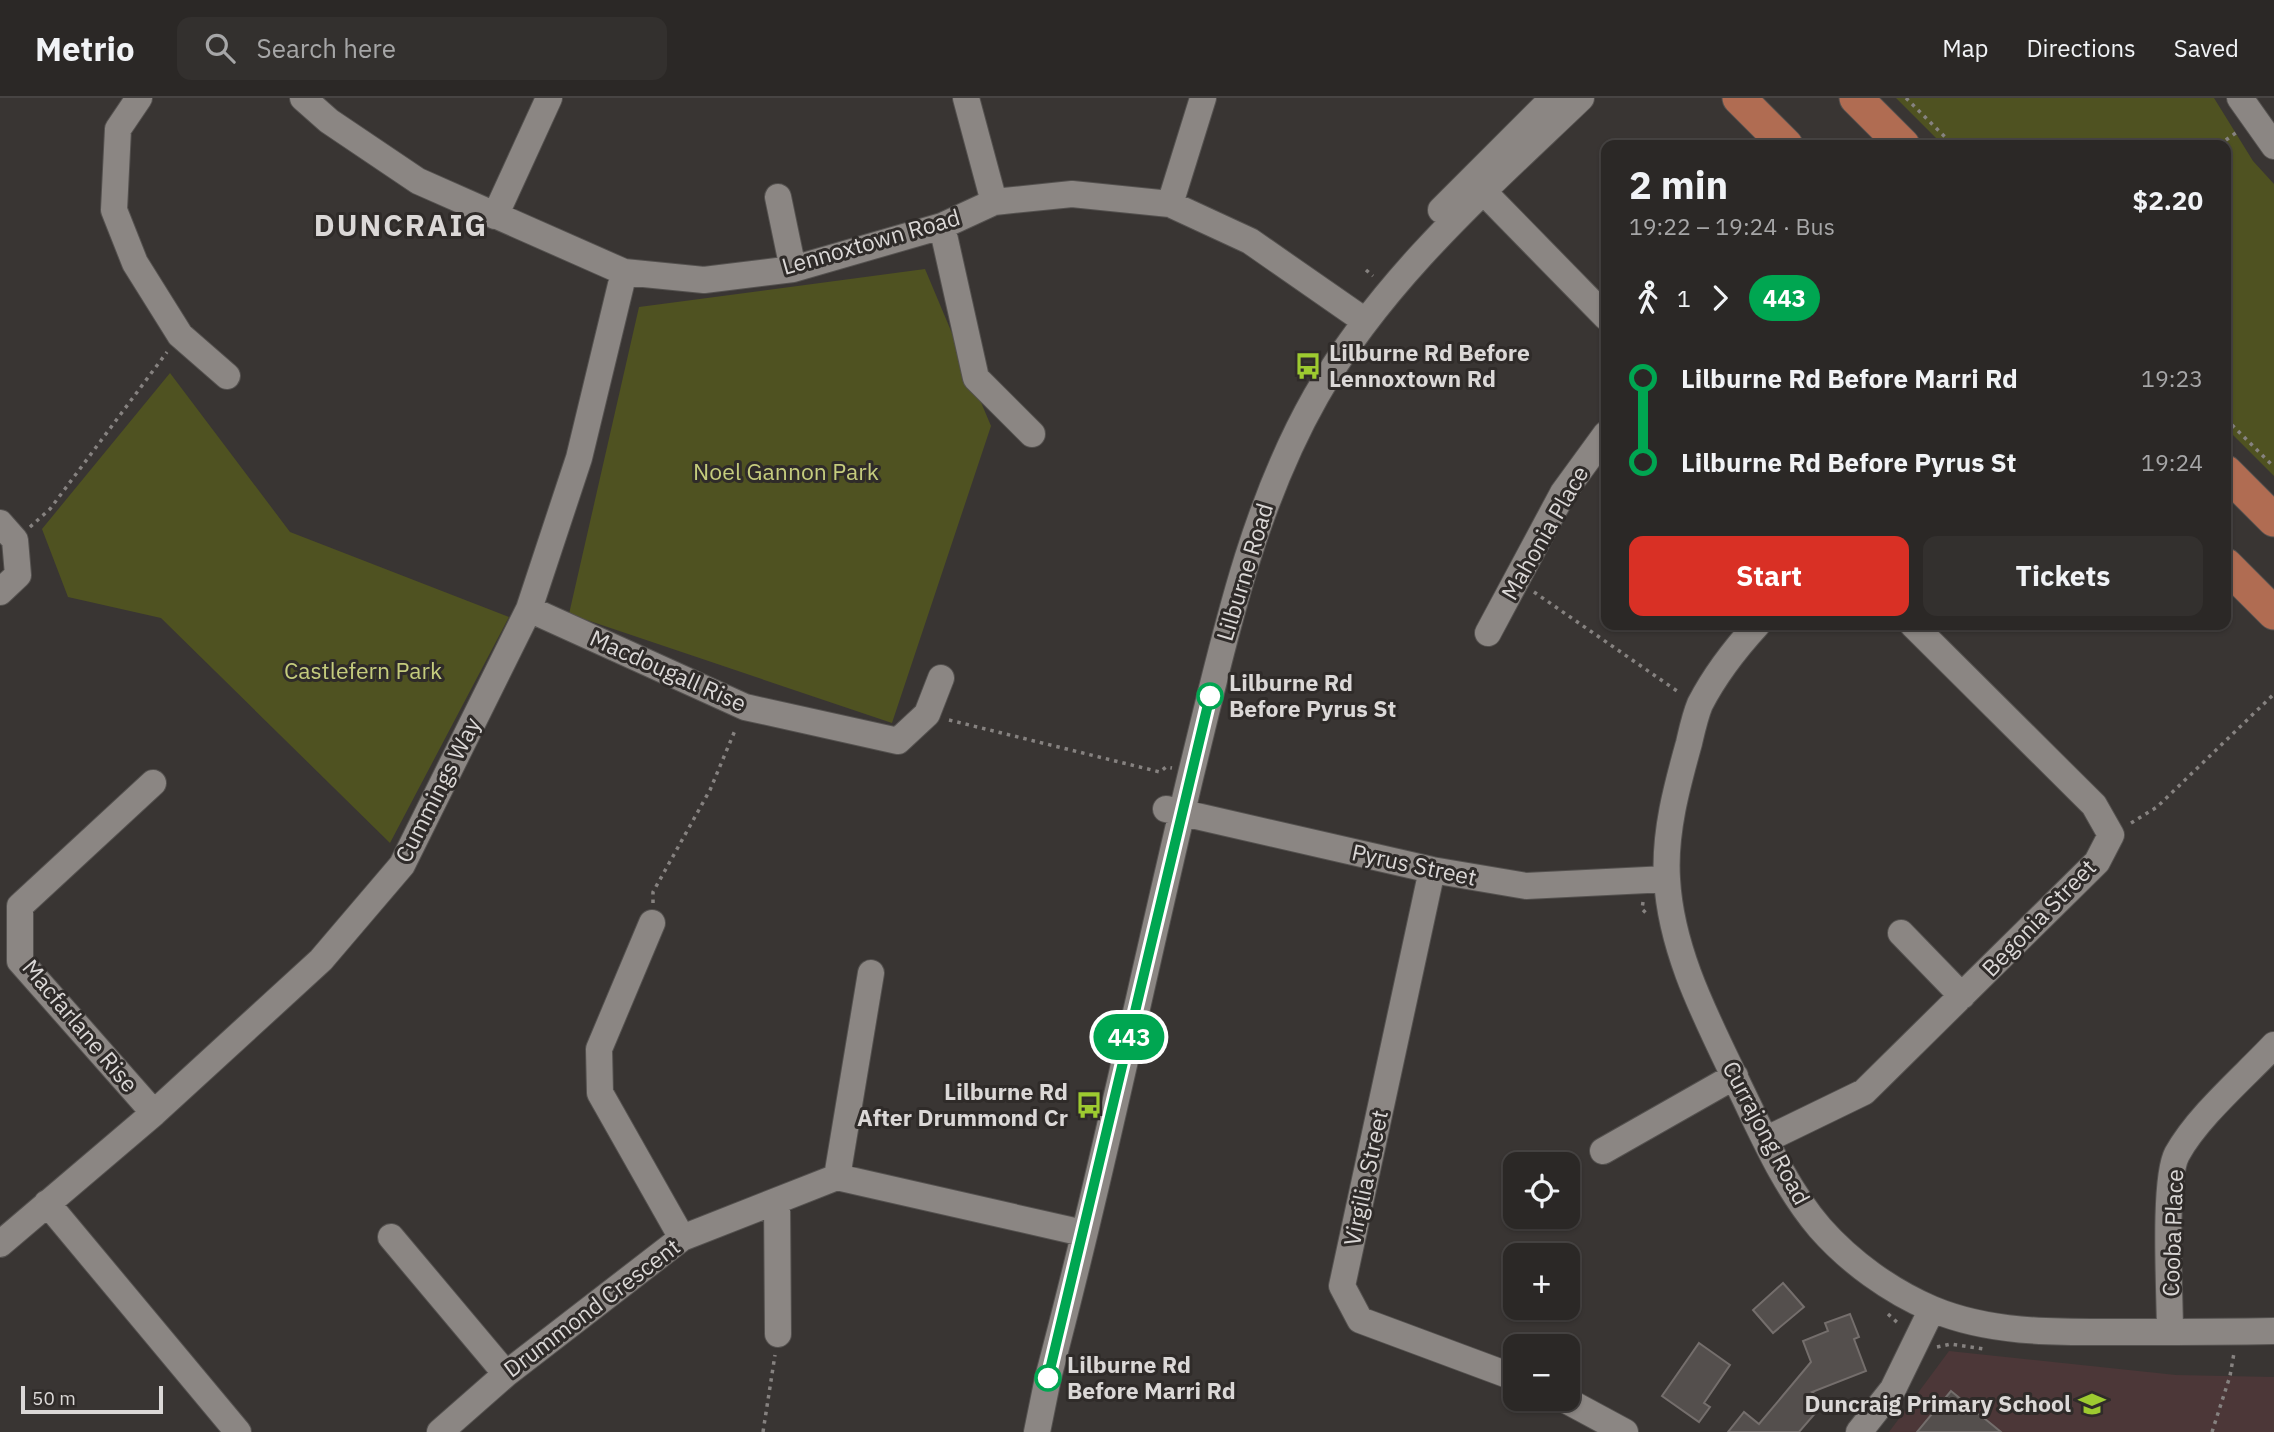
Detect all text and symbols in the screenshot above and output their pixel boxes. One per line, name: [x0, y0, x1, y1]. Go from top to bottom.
search box: [177, 17, 667, 80]
text: Metrio: [35, 27, 135, 70]
icon: search: [201, 29, 239, 67]
text: Search here: [257, 31, 396, 65]
text: Map: [1942, 32, 1988, 64]
text: Directions: [2026, 32, 2136, 64]
text: Saved: [2174, 32, 2239, 64]
text: 2 min: [1629, 160, 1728, 209]
text: $2.20: [2133, 183, 2203, 217]
street label: Lennoxtown Road: [778, 201, 963, 281]
district label: DUNCRAIG: [314, 205, 488, 244]
text: 19:22 – 19:24 · Bus: [1629, 211, 1835, 241]
icon: walk: [1629, 279, 1667, 317]
icon: forward: [1701, 279, 1739, 317]
text: 443: [1763, 282, 1806, 314]
text: 1: [1677, 283, 1691, 313]
place label: Lilburne Rd Before Lennoxtown Rd: [1329, 337, 1530, 393]
bus stop icon: Lilburne Rd Before Lennoxtown Rd: [1293, 351, 1323, 381]
text: Lilburne Rd Before Marri Rd: [1681, 361, 2018, 395]
text: 19:23: [2141, 363, 2203, 393]
text: Lilburne Rd Before Pyrus St: [1681, 445, 2016, 479]
text: 19:24: [2141, 447, 2203, 477]
park label: Noel Gannon Park: [693, 456, 879, 486]
street label: Mahonia Place: [1494, 460, 1595, 605]
street label: Lilburne Road: [1209, 499, 1279, 644]
button: Start: [1629, 536, 1909, 616]
button: Tickets: [1923, 536, 2203, 616]
street label: Macdougall Rise: [585, 622, 751, 718]
park label: Castlefern Park: [284, 655, 442, 685]
place label: Lilburne Rd Before Pyrus St: [1229, 667, 1397, 723]
marker: Lilburne Rd Before Pyrus St: [1197, 683, 1223, 709]
street label: Cummings Way: [388, 711, 487, 867]
street label: Pyrus Street: [1349, 836, 1479, 892]
street label: Begonia Street: [1975, 852, 2102, 982]
street label: Macfarlane Rise: [16, 953, 145, 1098]
line badge: 443: [1089, 1014, 1169, 1060]
text: 443: [1107, 1021, 1151, 1053]
street label: Currajong Road: [1716, 1055, 1817, 1210]
place label: Lilburne Rd After Drummond Cr: [857, 1076, 1068, 1132]
bus stop icon: Lilburne Rd After Drummond Cr: [1074, 1090, 1104, 1120]
street label: Virgilia Street: [1336, 1107, 1394, 1249]
map controls: [1503, 1152, 1580, 1411]
button: locate: [1503, 1152, 1580, 1229]
street label: Cooba Place: [2155, 1169, 2189, 1297]
street label: Drummond Crescent: [497, 1231, 686, 1383]
button: +: [1503, 1243, 1580, 1320]
button: −: [1503, 1334, 1580, 1411]
place label: Lilburne Rd Before Marri Rd: [1067, 1349, 1236, 1405]
marker: Lilburne Rd Before Marri Rd: [1035, 1365, 1061, 1391]
scale bar: [21, 1383, 163, 1415]
text: 50 m: [32, 1386, 76, 1410]
place label: Duncraig Primary School: [1804, 1388, 2071, 1418]
school or university icon: Duncraig Primary School: [2077, 1389, 2107, 1419]

